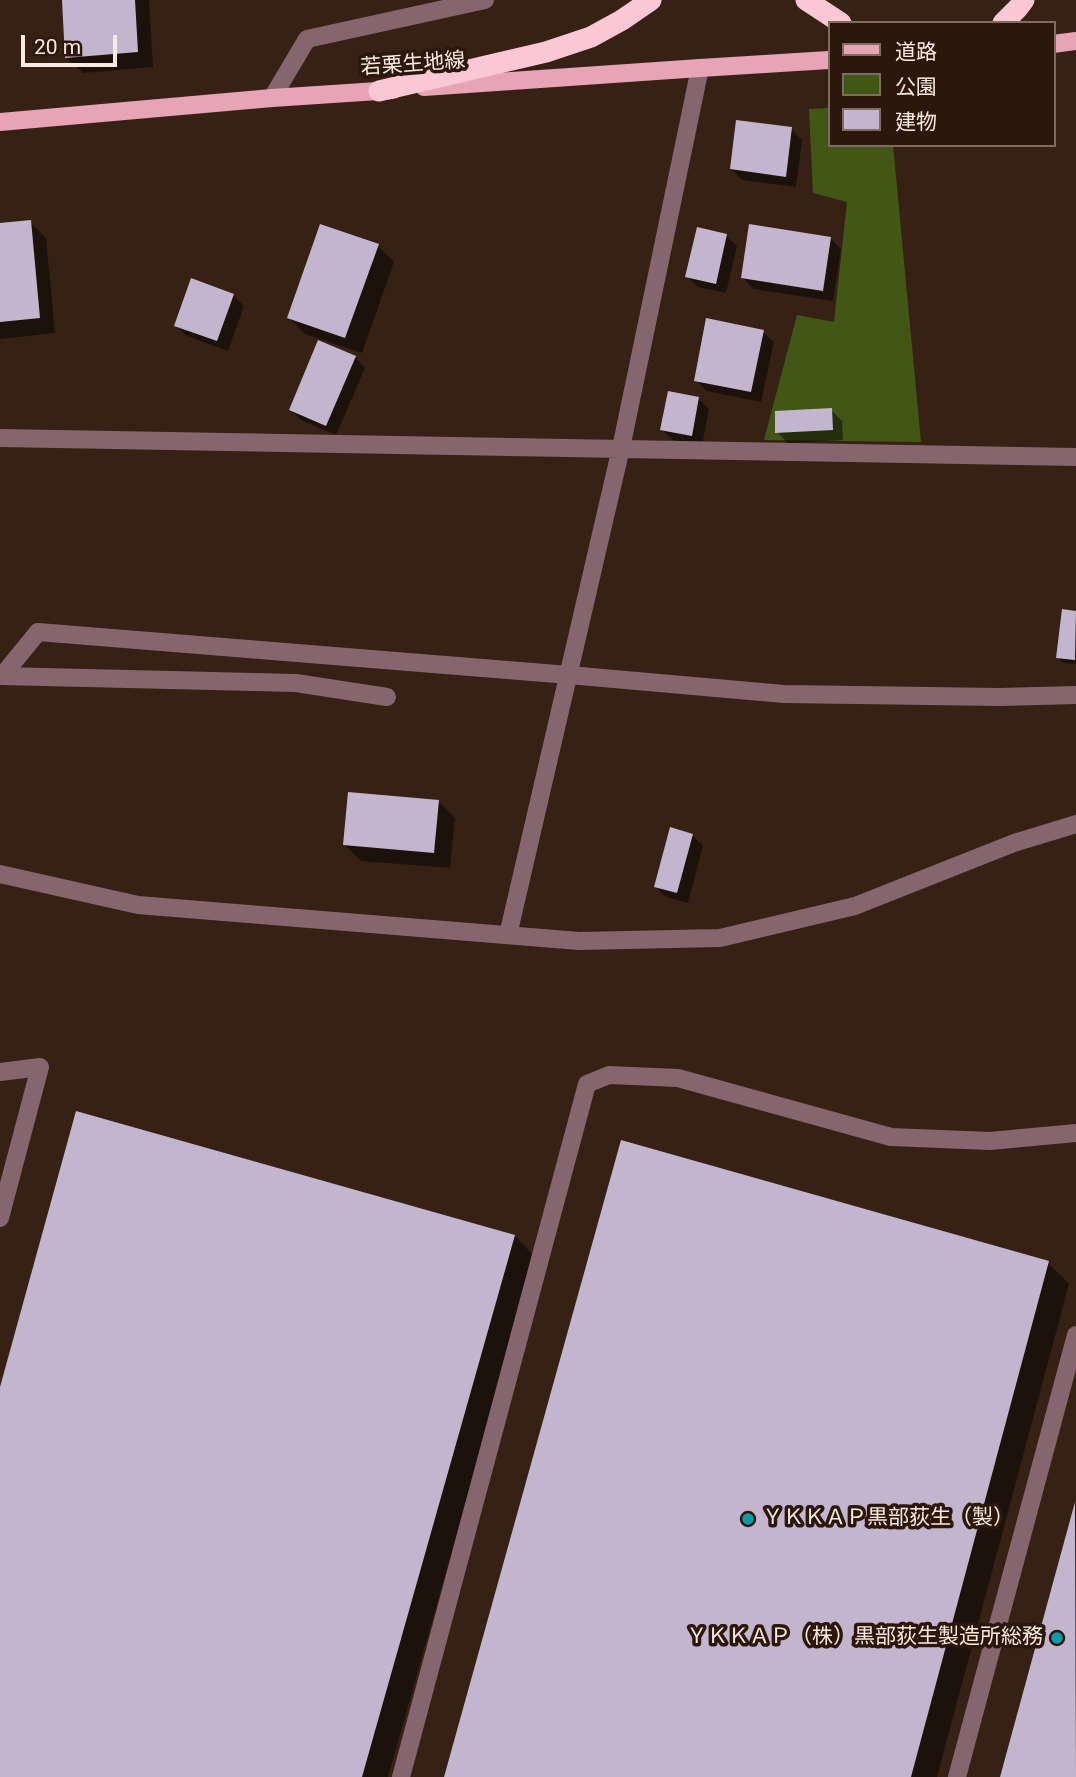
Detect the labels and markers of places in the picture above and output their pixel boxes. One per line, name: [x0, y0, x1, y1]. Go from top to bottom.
place label: ＹＫＫＡＰ黒部荻生（製）: [762, 1506, 1014, 1532]
marker: ＹＫＫＡＰ黒部荻生（製）: [740, 1511, 756, 1527]
place label: ＹＫＫＡＰ（株）黒部荻生製造所総務: [686, 1625, 1043, 1651]
marker: ＹＫＫＡＰ（株）黒部荻生製造所総務: [1049, 1630, 1065, 1646]

